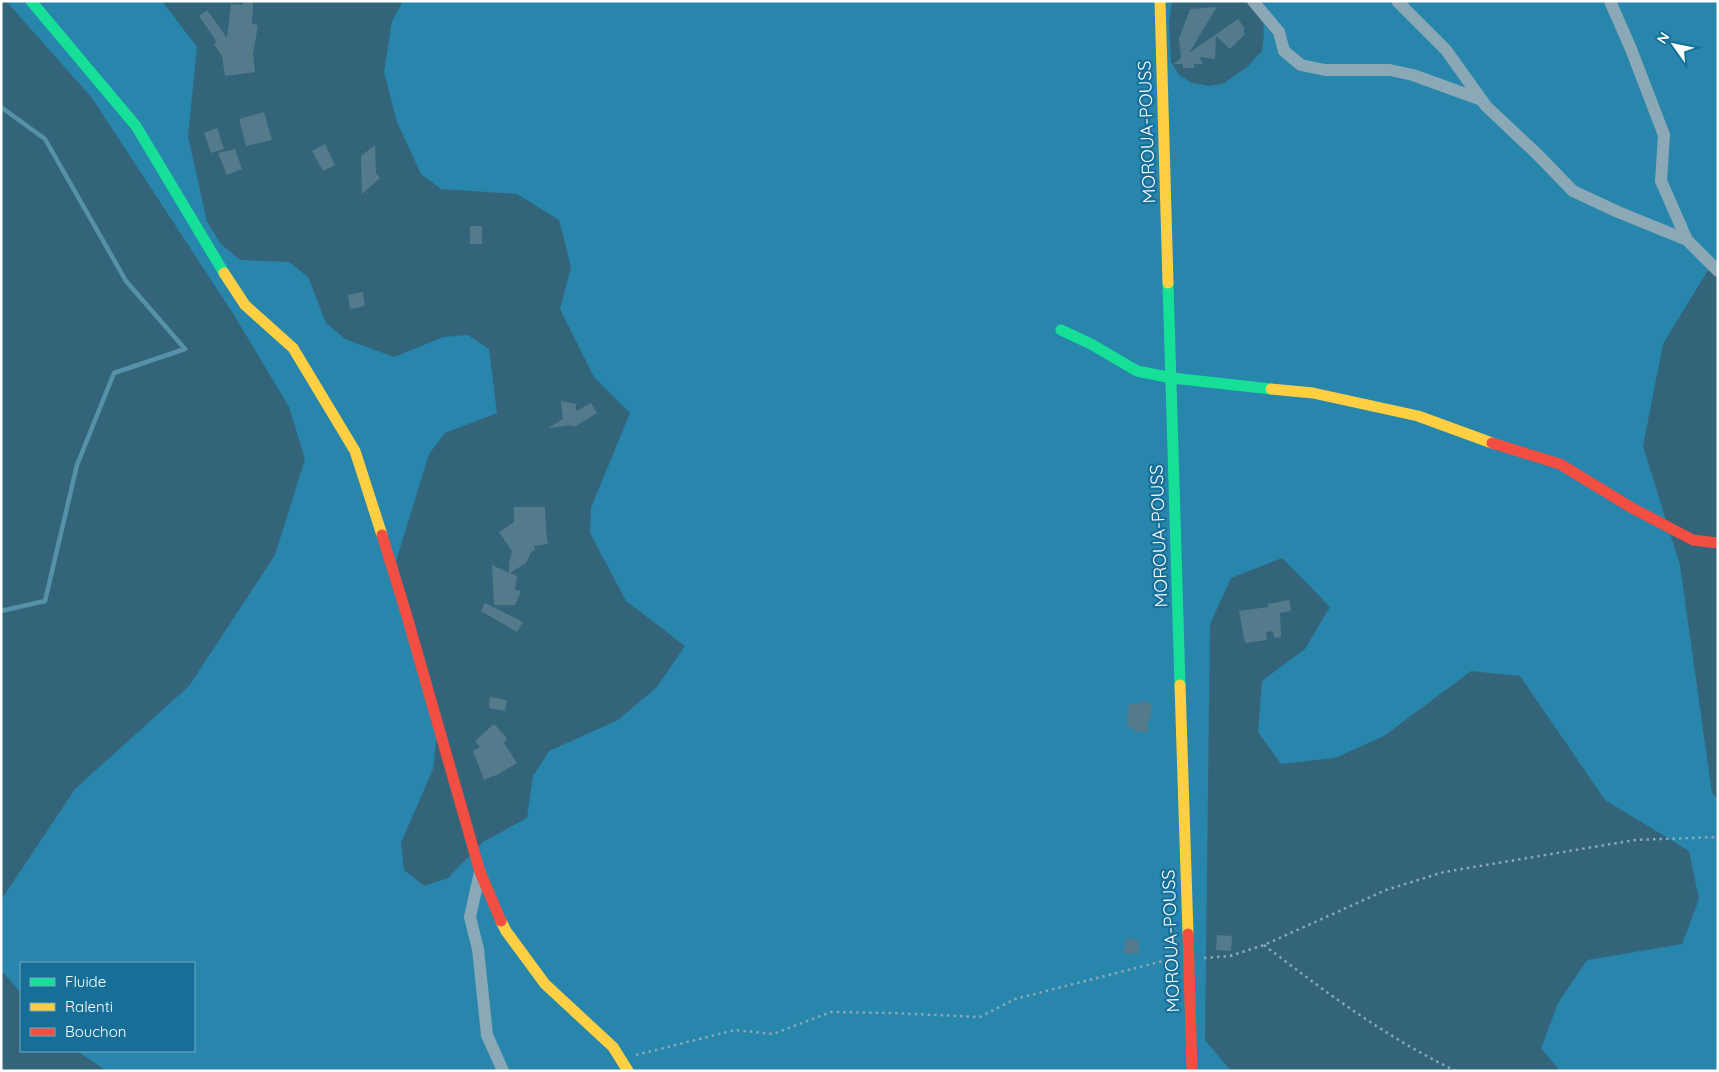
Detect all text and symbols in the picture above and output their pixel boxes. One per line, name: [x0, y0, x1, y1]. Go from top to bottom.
north arrow: [1649, 20, 1699, 70]
text: N: [1653, 29, 1673, 47]
street label: MOROUA-POUSS: [1133, 60, 1160, 204]
street label: MOROUA-POUSS: [1145, 464, 1172, 608]
street label: MOROUA-POUSS: [1157, 869, 1184, 1013]
legend: [20, 962, 195, 1052]
text: Fluide: [65, 972, 106, 991]
text: Ralenti: [65, 997, 113, 1016]
text: Bouchon: [65, 1022, 126, 1041]

